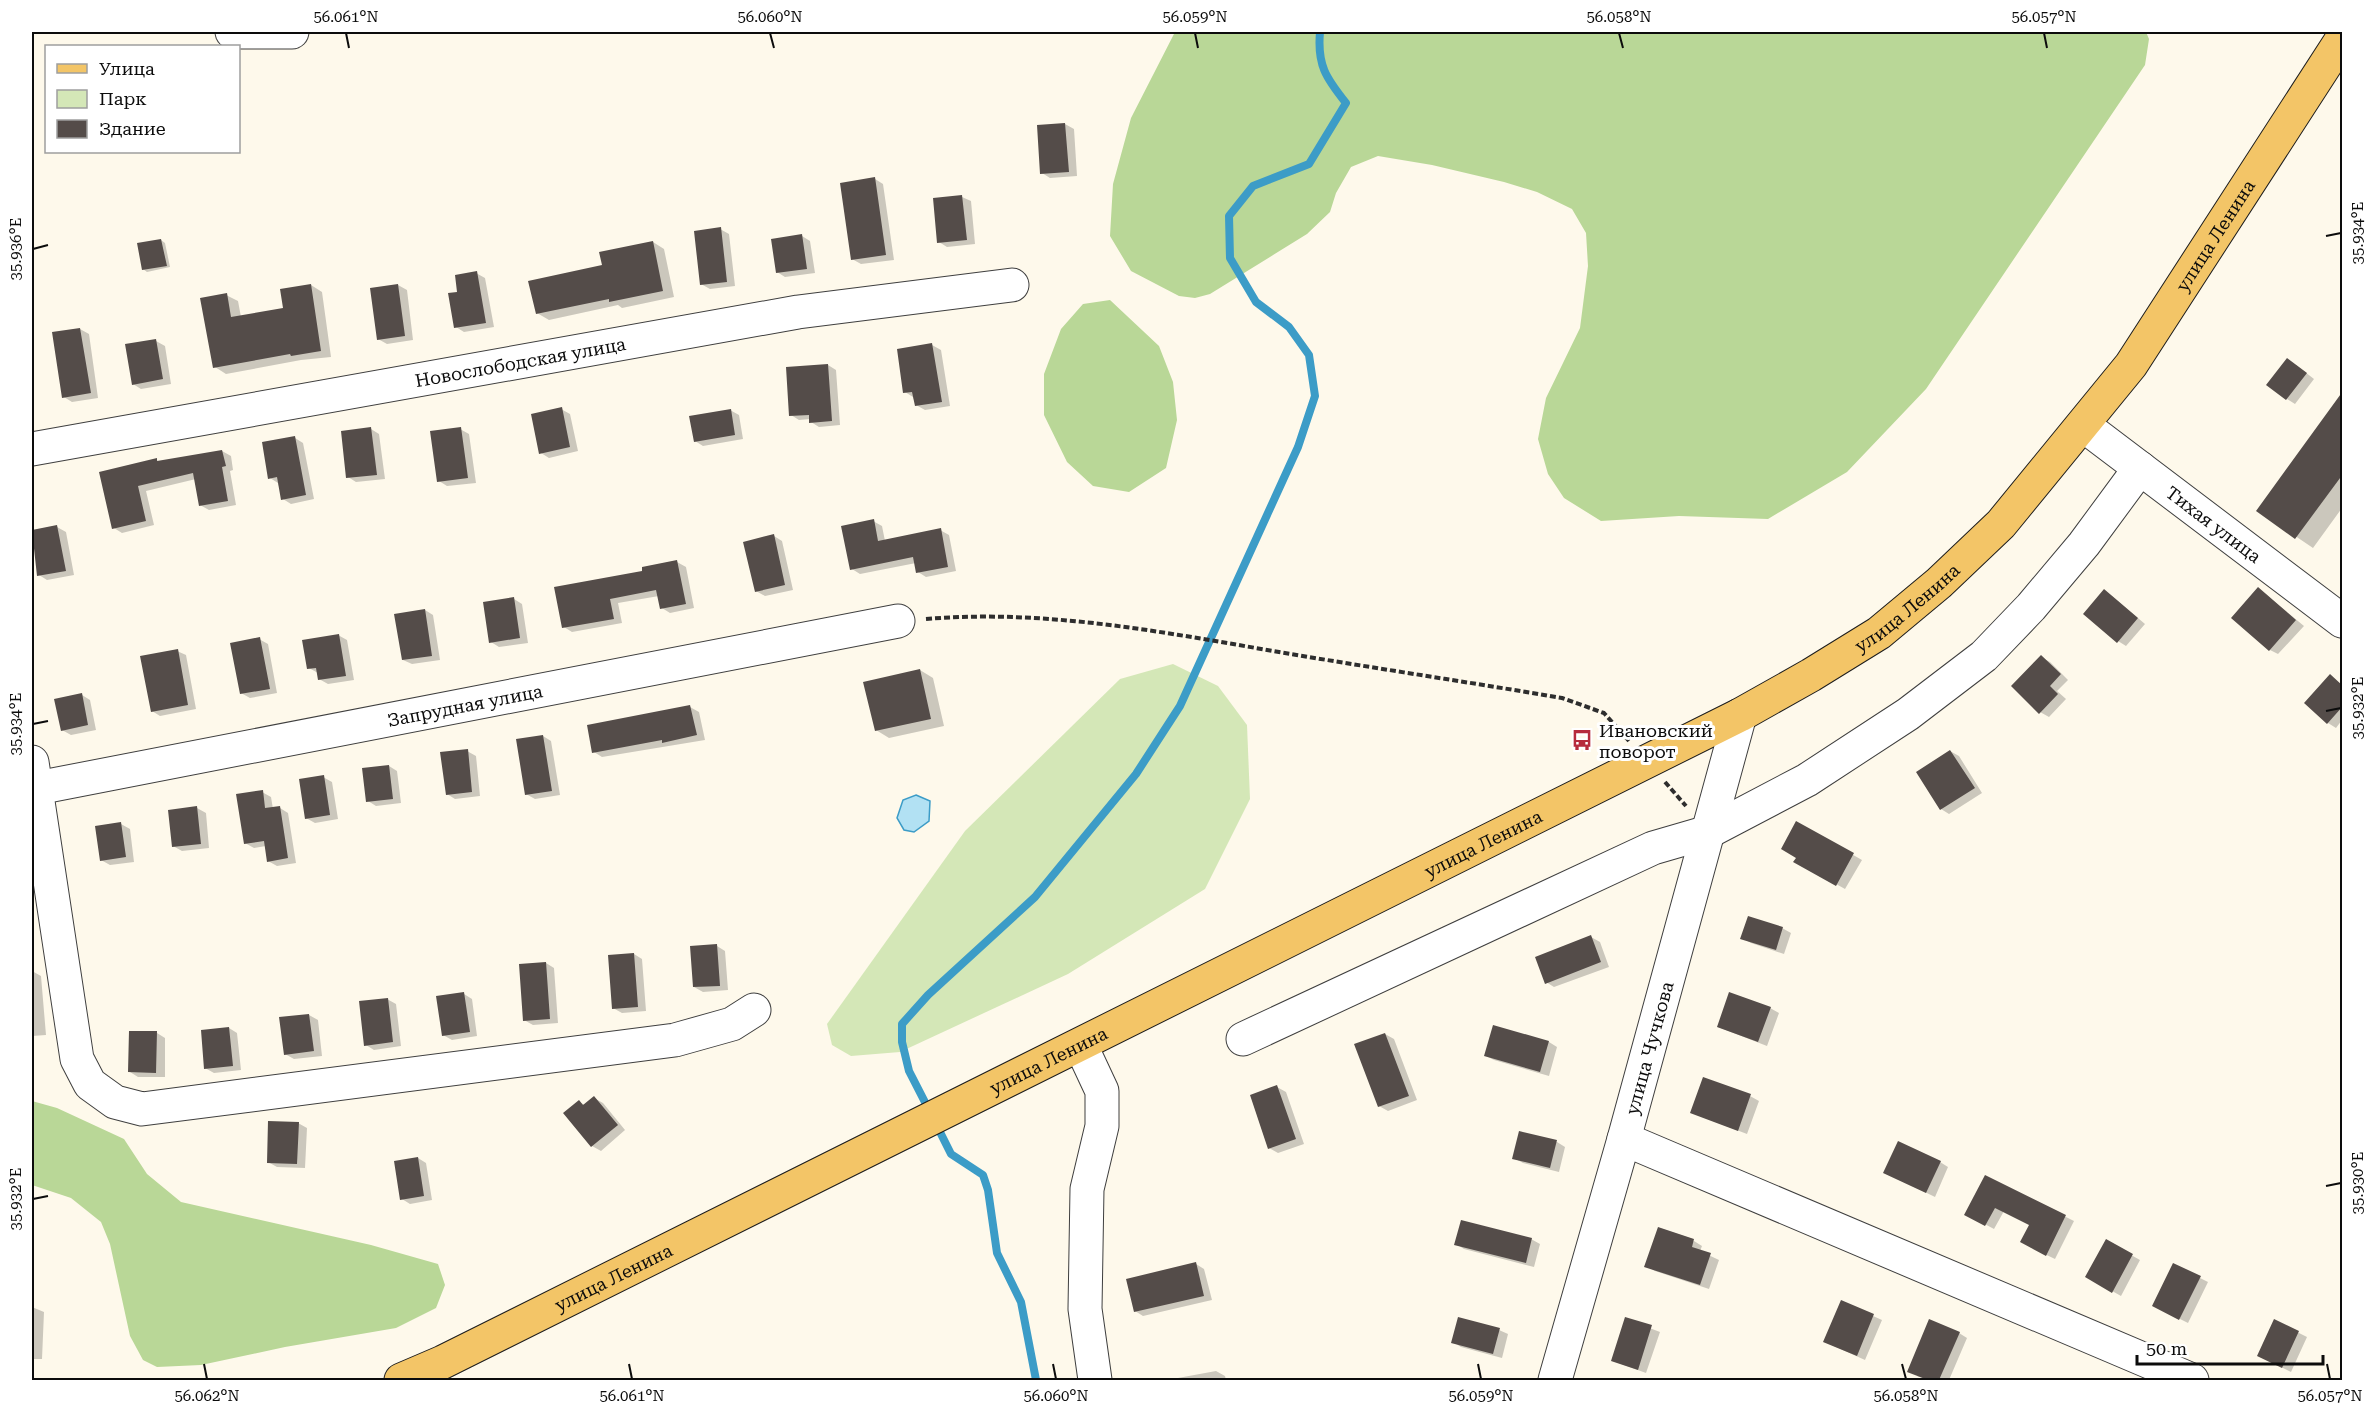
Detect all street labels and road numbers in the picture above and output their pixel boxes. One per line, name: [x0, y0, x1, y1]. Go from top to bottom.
street label: улица Ленина: [2171, 175, 2259, 295]
street label: Новослободская улица: [413, 332, 628, 391]
street label: Тихая улица: [2162, 481, 2266, 567]
street label: улица Ленина: [1851, 559, 1964, 656]
street label: Запрудная улица: [386, 680, 545, 730]
street label: улица Ленина: [1421, 805, 1546, 881]
street label: улица Чучкова: [1621, 979, 1677, 1117]
street label: улица Ленина: [986, 1022, 1111, 1098]
street label: улица Ленина: [551, 1239, 676, 1315]

